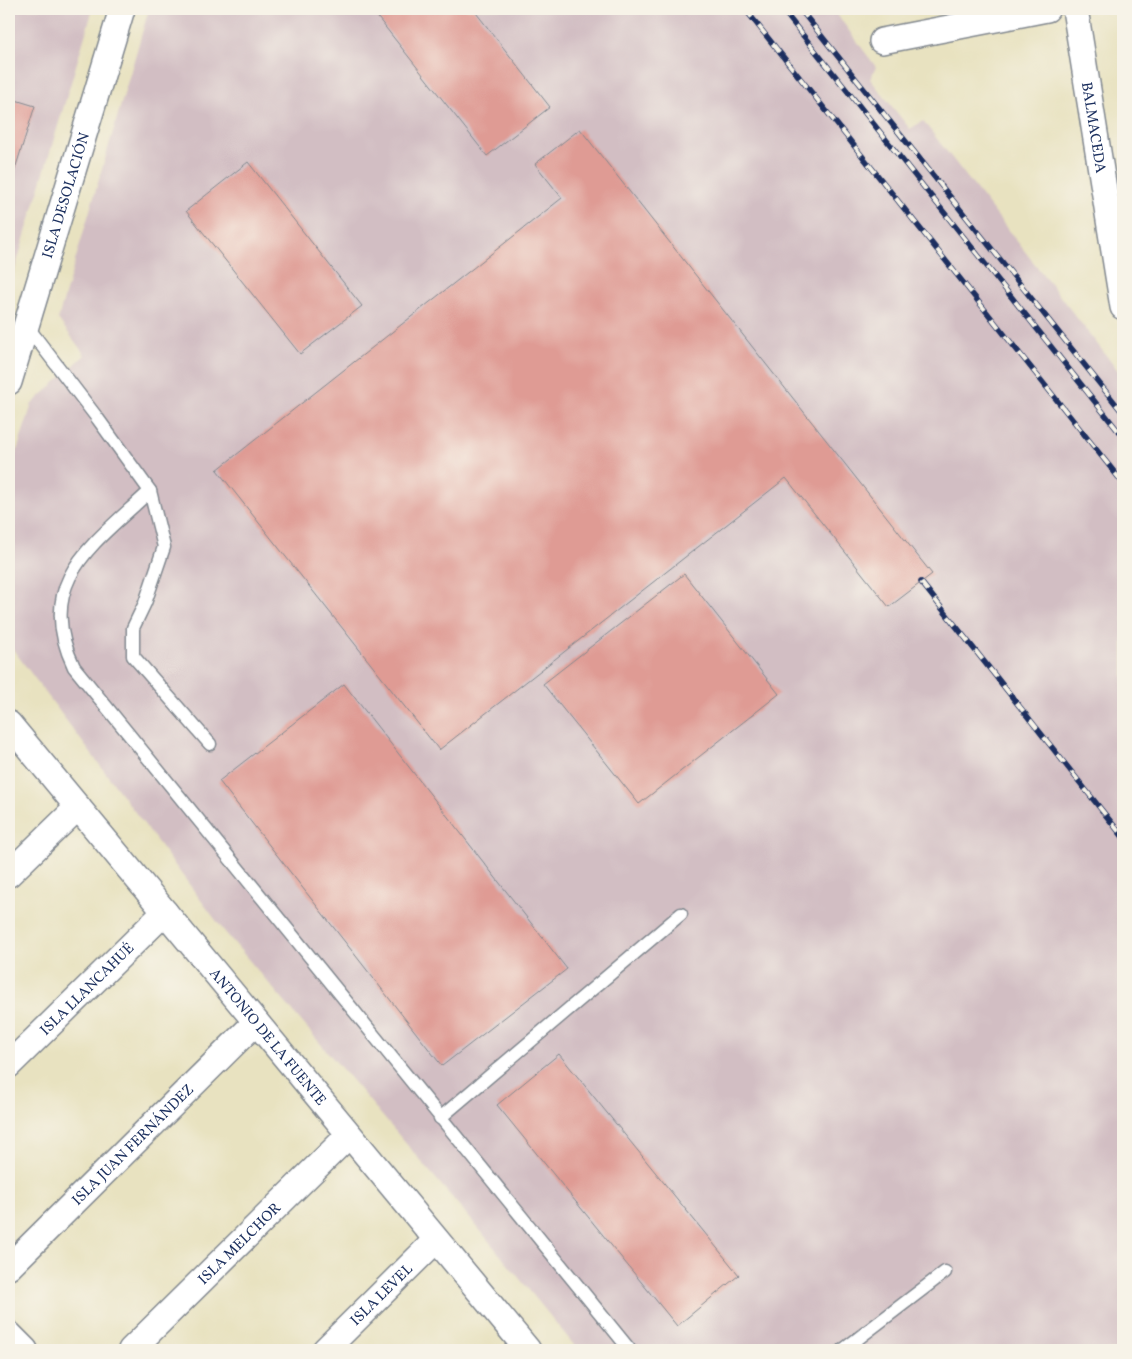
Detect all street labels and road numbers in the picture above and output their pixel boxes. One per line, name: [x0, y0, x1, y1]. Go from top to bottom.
street label: BALMACEDA: [1075, 81, 1110, 175]
street label: ISLA DESOLACIÓN: [38, 130, 96, 261]
street label: ISLA LLANCAHUÉ: [36, 939, 140, 1041]
street label: ANTONIO DE LA FUENTE: [204, 964, 330, 1111]
street label: ISLA JUAN FERNÁNDEZ: [68, 1080, 199, 1211]
street label: ISLA MELCHOR: [194, 1198, 287, 1290]
street label: ISLA LEVEL: [346, 1259, 419, 1331]

